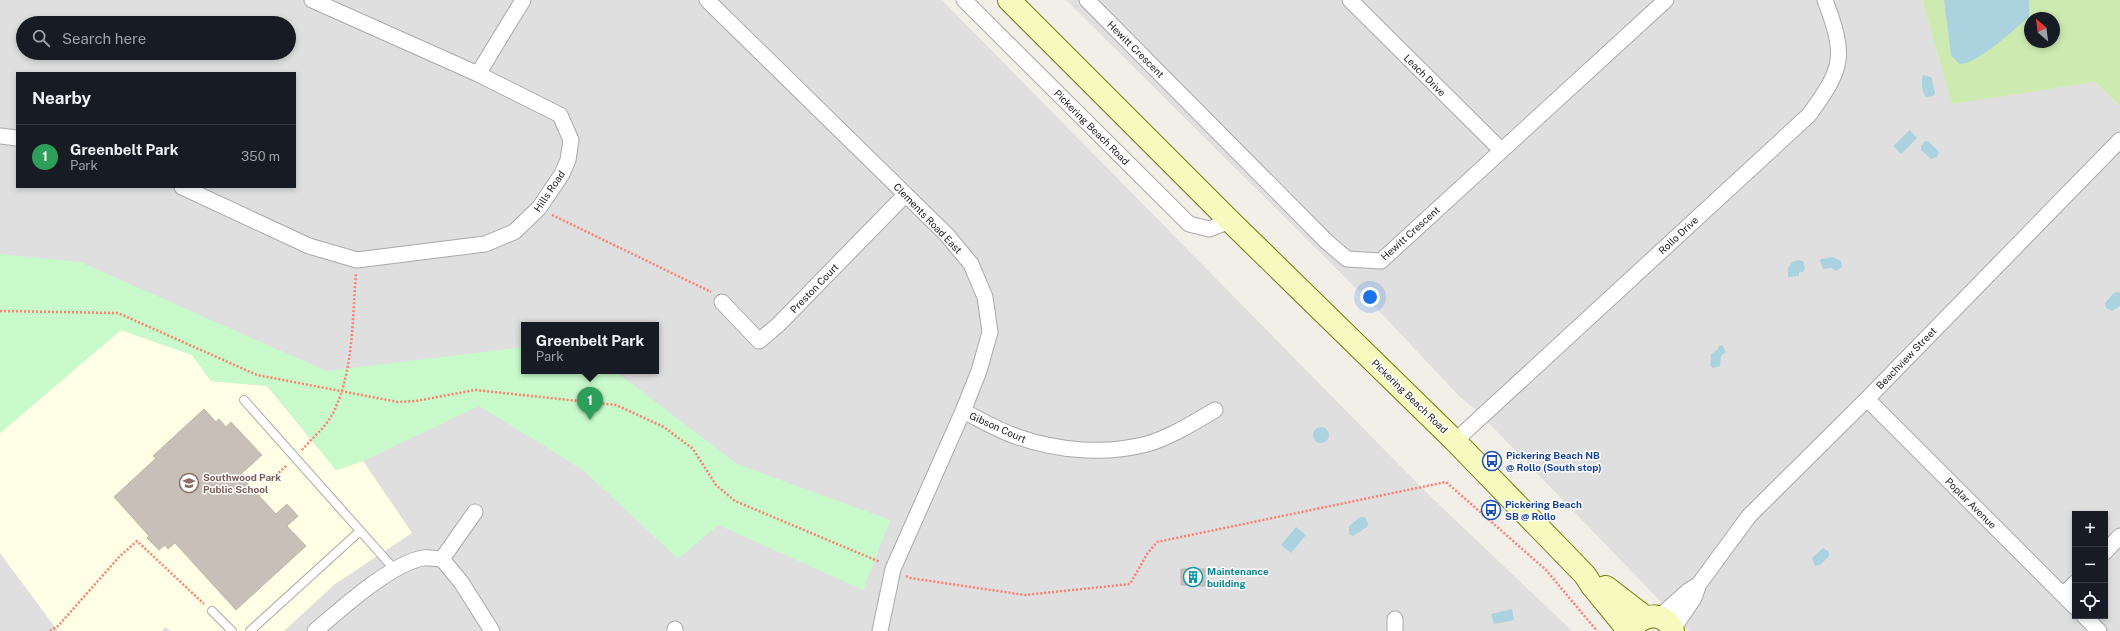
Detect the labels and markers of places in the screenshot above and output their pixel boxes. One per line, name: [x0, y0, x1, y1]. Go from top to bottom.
pin: 1: [577, 387, 603, 420]
place label: Pickering Beach NB @ Rollo (South stop): [1506, 449, 1602, 473]
bus stop icon: Pickering Beach NB @ Rollo (South stop): [1481, 450, 1503, 472]
place label: Southwood Park Public School: [203, 471, 281, 495]
school or university icon: Southwood Park Public School: [178, 472, 200, 494]
place label: Pickering Beach SB @ Rollo: [1505, 498, 1582, 522]
bus stop icon: Pickering Beach SB @ Rollo: [1480, 499, 1502, 521]
place label: Maintenance building: [1207, 565, 1269, 589]
building icon: Maintenance building: [1182, 566, 1204, 588]

